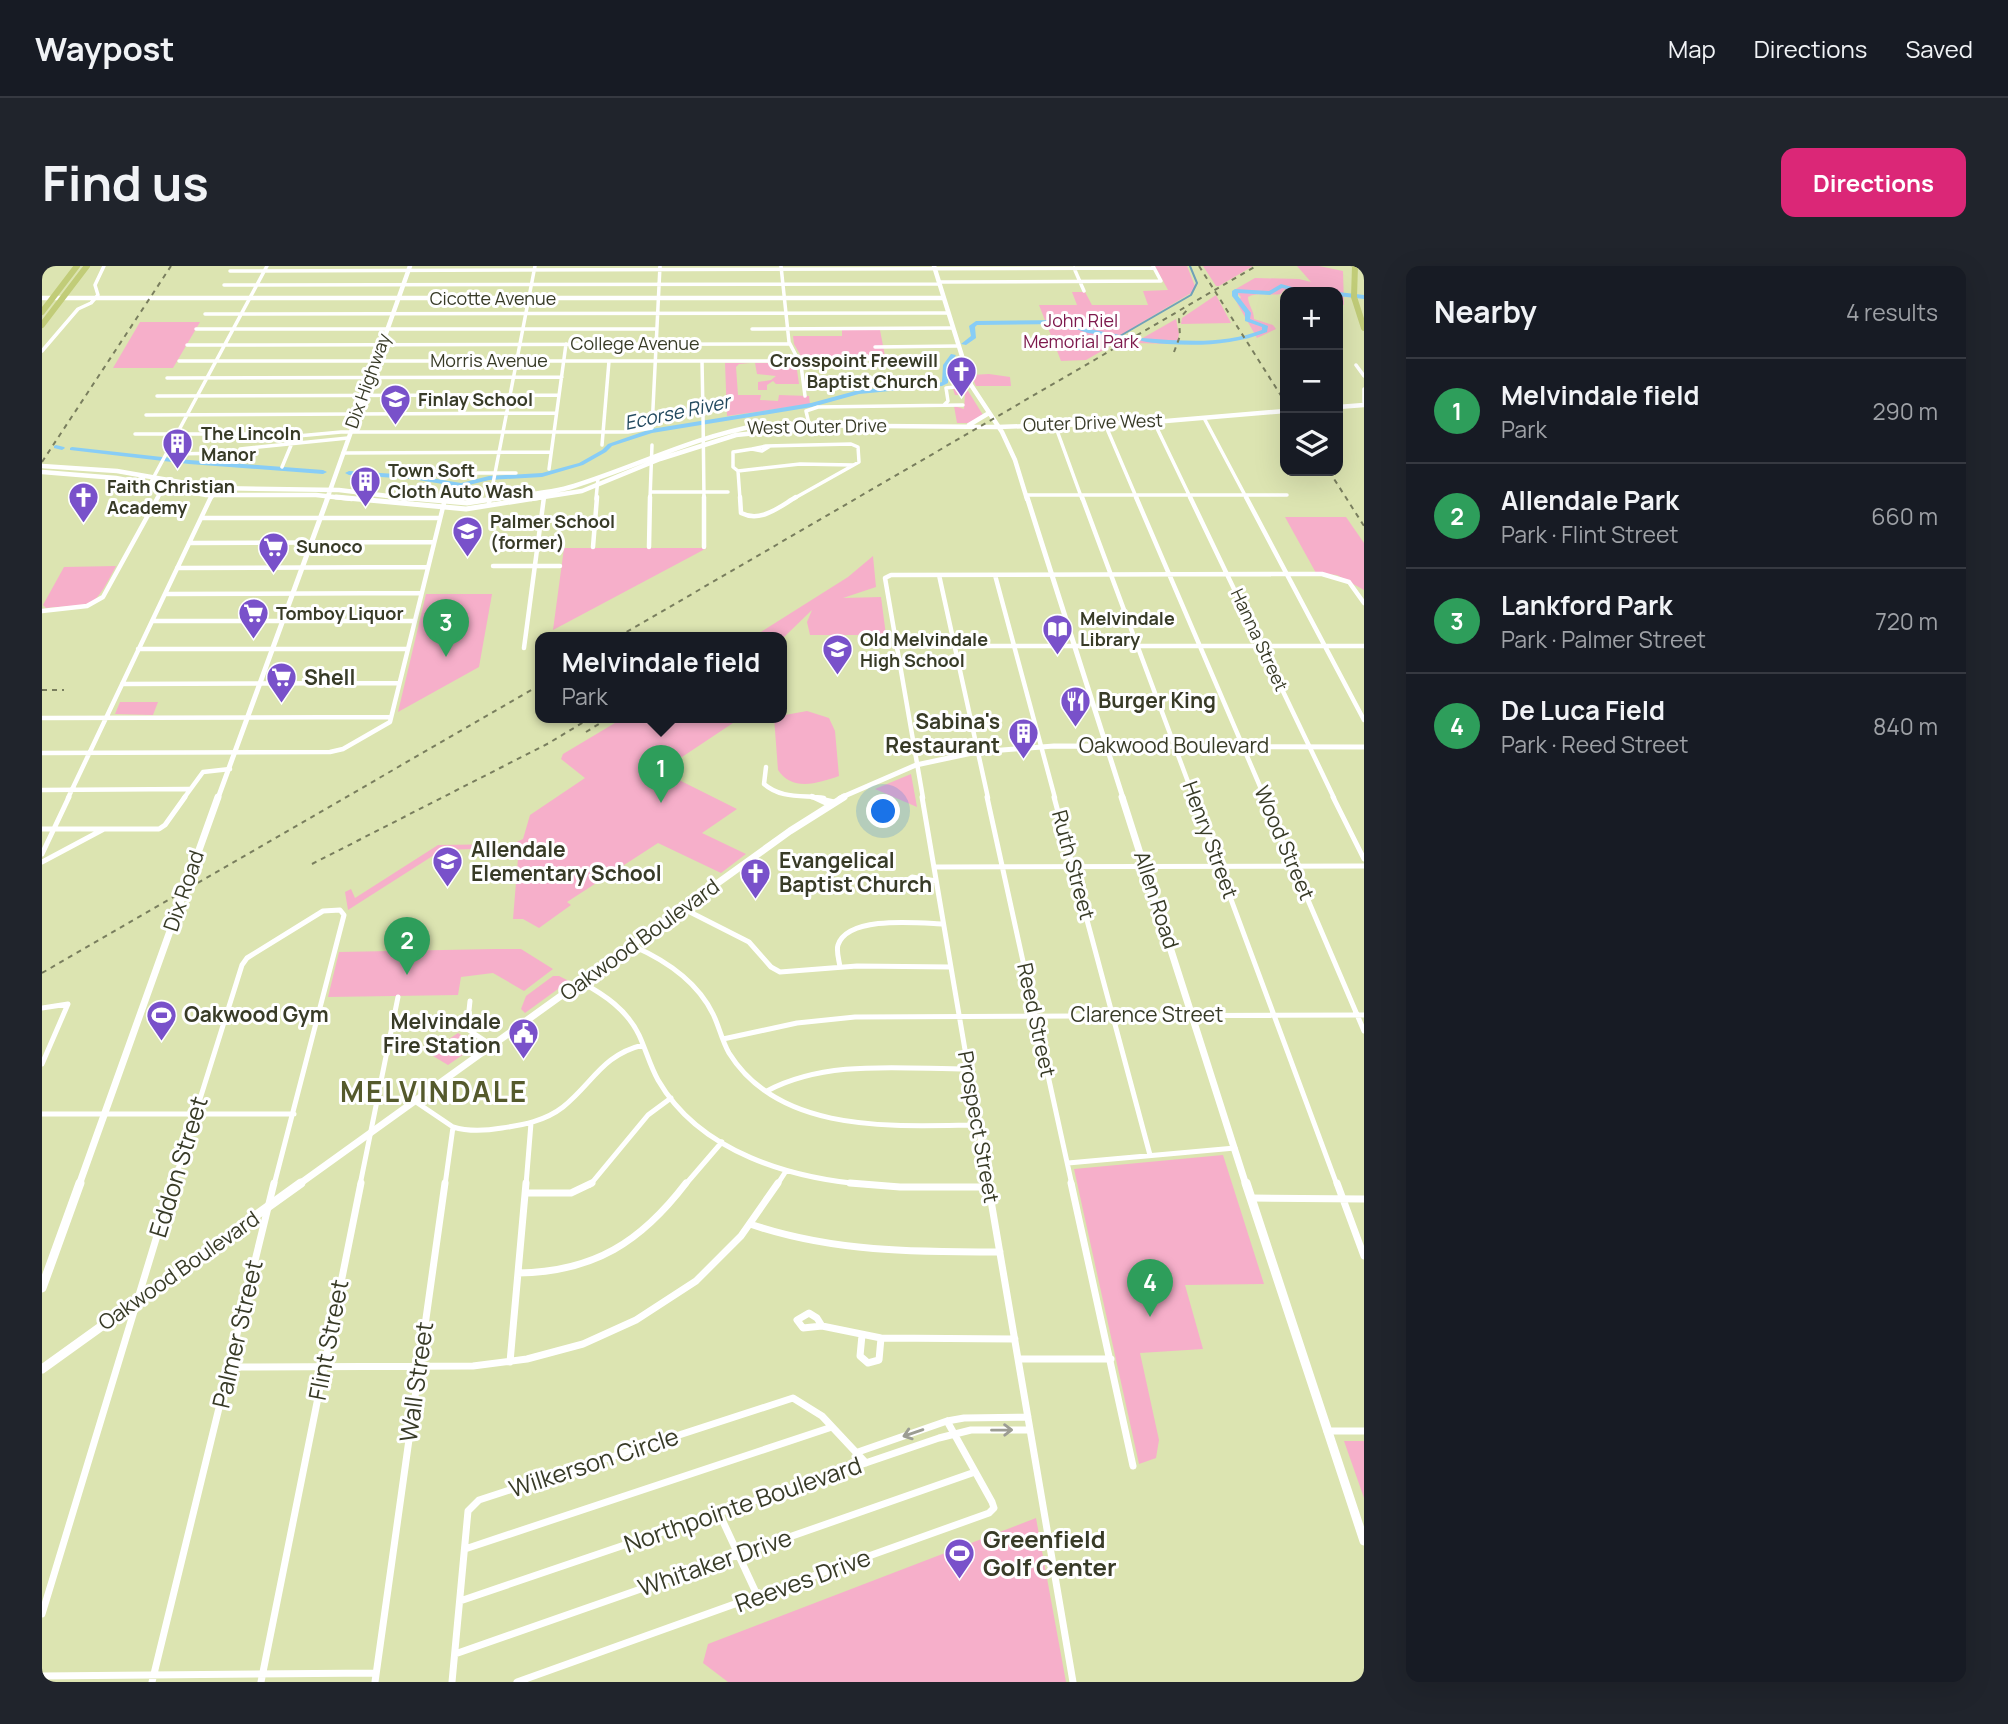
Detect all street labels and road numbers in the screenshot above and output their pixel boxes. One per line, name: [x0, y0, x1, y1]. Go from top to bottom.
street label: Cicotte Avenue: [430, 286, 556, 310]
street label: Dix Highway: [339, 329, 396, 432]
street label: College Avenue: [571, 331, 699, 355]
street label: Morris Avenue: [430, 348, 548, 372]
street label: Outer Drive West: [1023, 408, 1163, 436]
street label: West Outer Drive: [747, 413, 887, 439]
street label: Hanna Street: [1226, 585, 1294, 695]
street label: Oakwood Boulevard: [1079, 731, 1269, 759]
street label: Henry Street: [1177, 777, 1245, 902]
street label: Wood Street: [1248, 781, 1322, 904]
street label: Ruth Street: [1046, 807, 1102, 923]
street label: Dix Road: [156, 846, 210, 935]
street label: Allen Road: [1128, 847, 1186, 952]
street label: Oakwood Boulevard: [554, 872, 725, 1007]
street label: Reed Street: [1011, 960, 1063, 1079]
street label: Clarence Street: [1071, 1000, 1223, 1028]
street label: Prospect Street: [952, 1049, 1006, 1205]
street label: Eddon Street: [140, 1092, 215, 1241]
street label: Oakwood Boulevard: [92, 1204, 264, 1336]
street label: Palmer Street: [203, 1256, 270, 1411]
street label: Flint Street: [300, 1276, 355, 1403]
street label: Wall Street: [391, 1319, 440, 1444]
street label: Wilkerson Circle: [504, 1419, 683, 1505]
street label: Northpointe Boulevard: [619, 1447, 866, 1560]
street label: Whitaker Drive: [633, 1520, 796, 1603]
street label: Reeves Drive: [730, 1540, 875, 1619]

